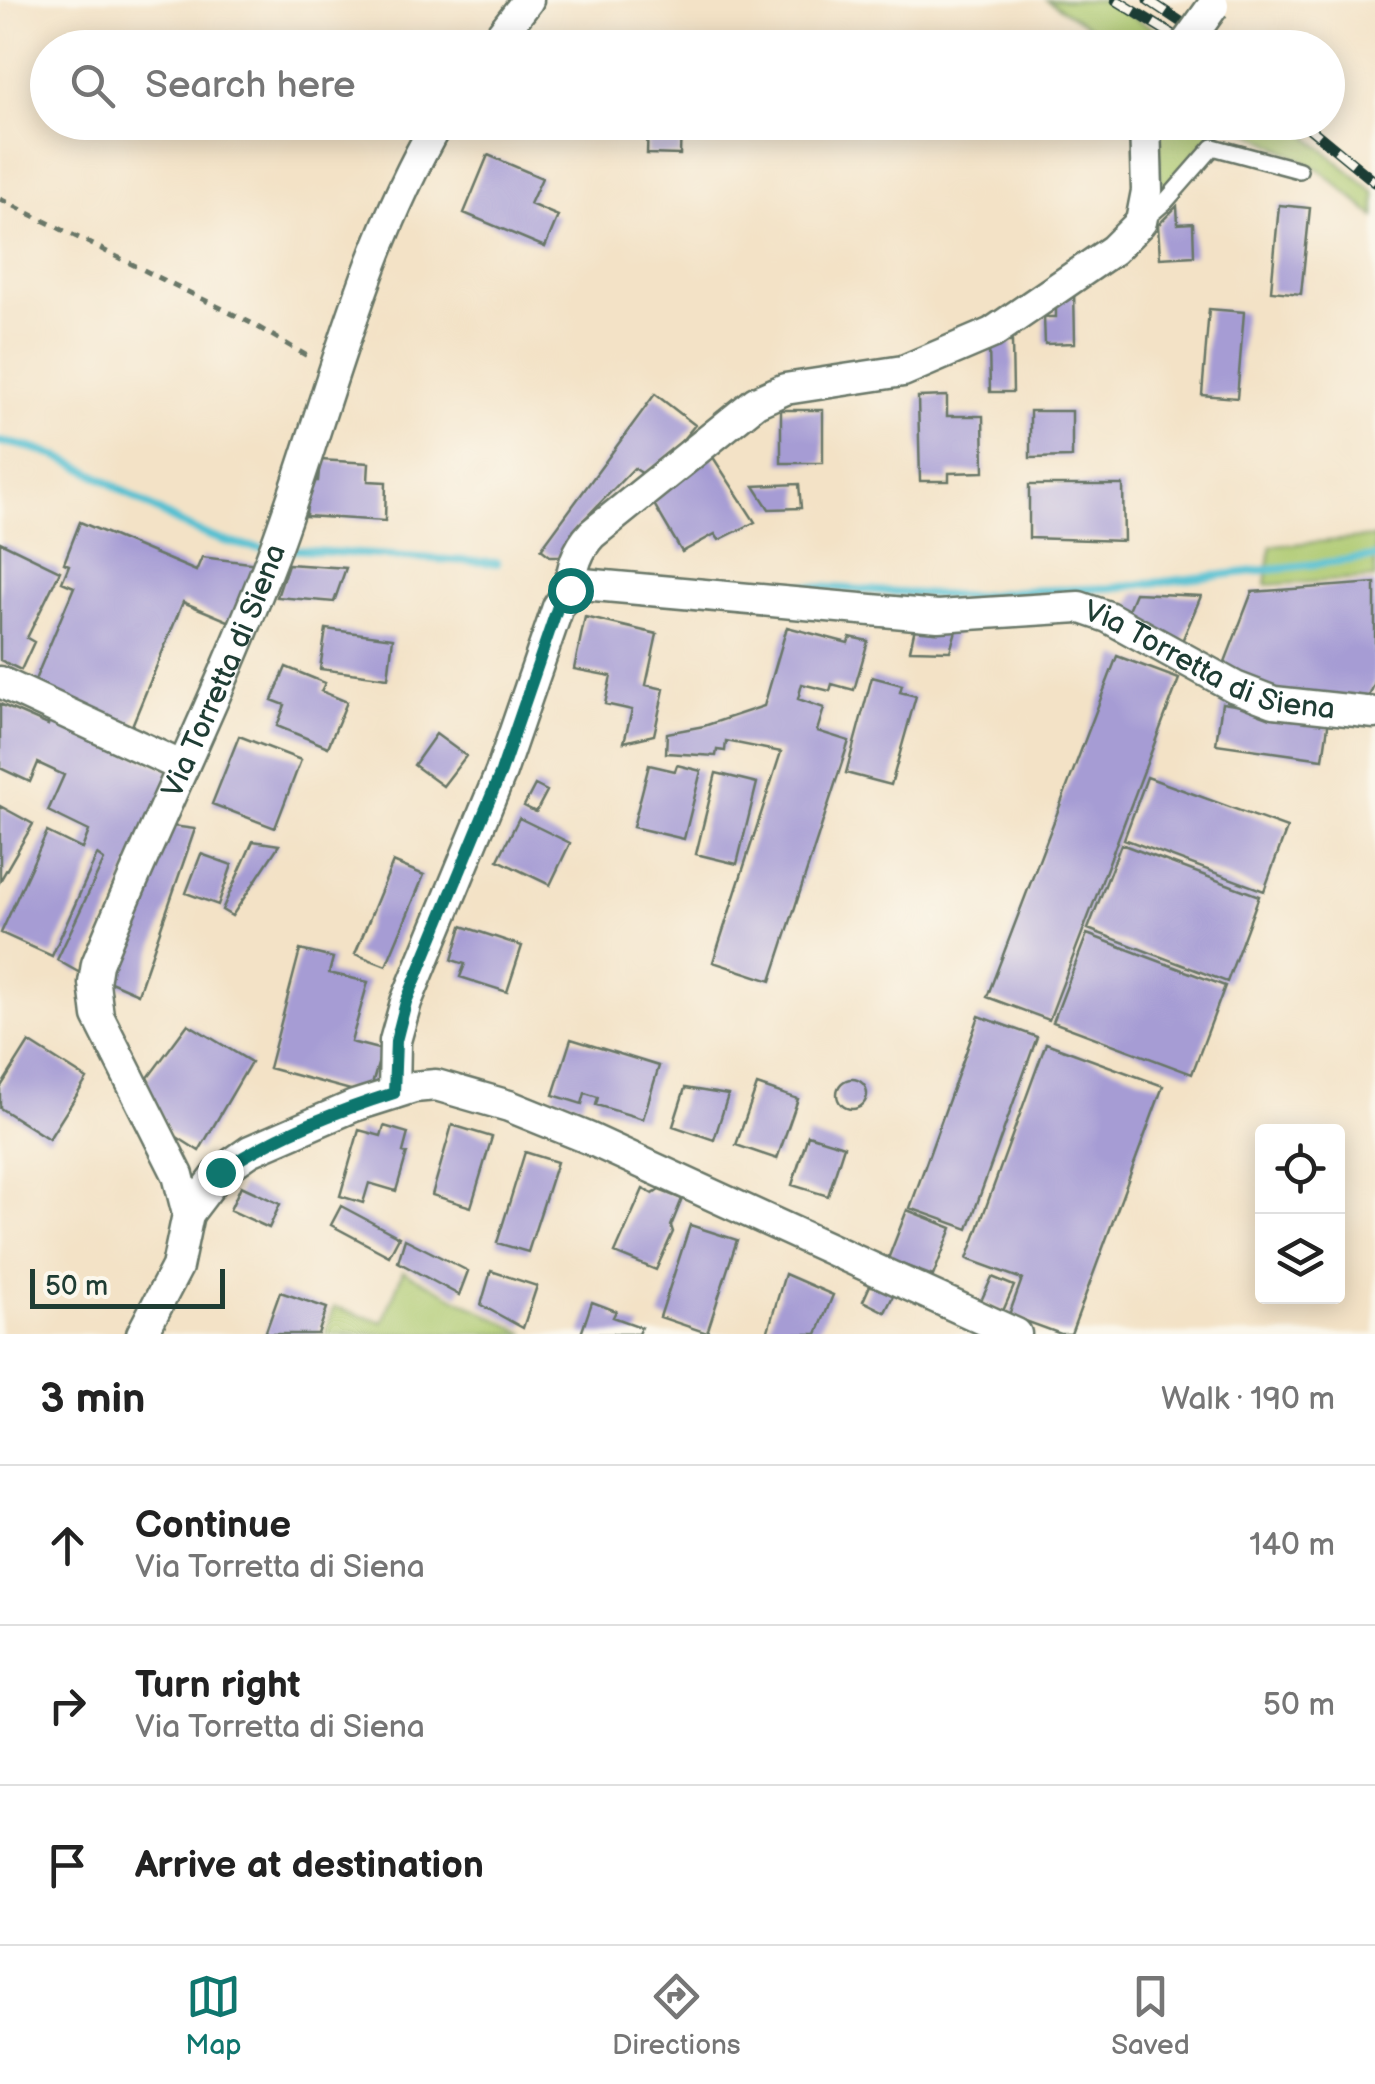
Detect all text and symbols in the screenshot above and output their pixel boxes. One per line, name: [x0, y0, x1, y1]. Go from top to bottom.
search box: [30, 30, 1345, 140]
icon: search: [65, 58, 120, 113]
text: Search here: [145, 63, 356, 108]
street label: Via Torretta di Siena: [155, 539, 294, 803]
route start: [548, 568, 594, 614]
street label: Via Torretta di Siena: [1079, 593, 1337, 728]
map controls: [1255, 1124, 1345, 1304]
button: locate: [1255, 1124, 1345, 1214]
route end: [198, 1150, 244, 1196]
button: layers: [1255, 1214, 1345, 1304]
scale bar: [30, 1264, 225, 1308]
text: 50 m: [45, 1270, 108, 1303]
text: 3 min: [40, 1374, 145, 1425]
text: Walk · 190 m: [1161, 1380, 1335, 1419]
text: Continue: [135, 1503, 291, 1548]
icon: ahead: [40, 1518, 95, 1573]
text: 140 m: [1249, 1526, 1335, 1565]
text: Via Torretta di Siena: [135, 1548, 425, 1587]
text: Turn right: [135, 1663, 300, 1708]
icon: right: [40, 1678, 95, 1733]
text: 50 m: [1263, 1686, 1335, 1725]
text: Via Torretta di Siena: [135, 1708, 425, 1747]
icon: arrive: [40, 1838, 95, 1893]
text: Arrive at destination: [135, 1843, 484, 1888]
tab: Map: [185, 1969, 242, 2062]
tab: Directions: [612, 1969, 741, 2062]
tab: Saved: [1111, 1969, 1190, 2062]

